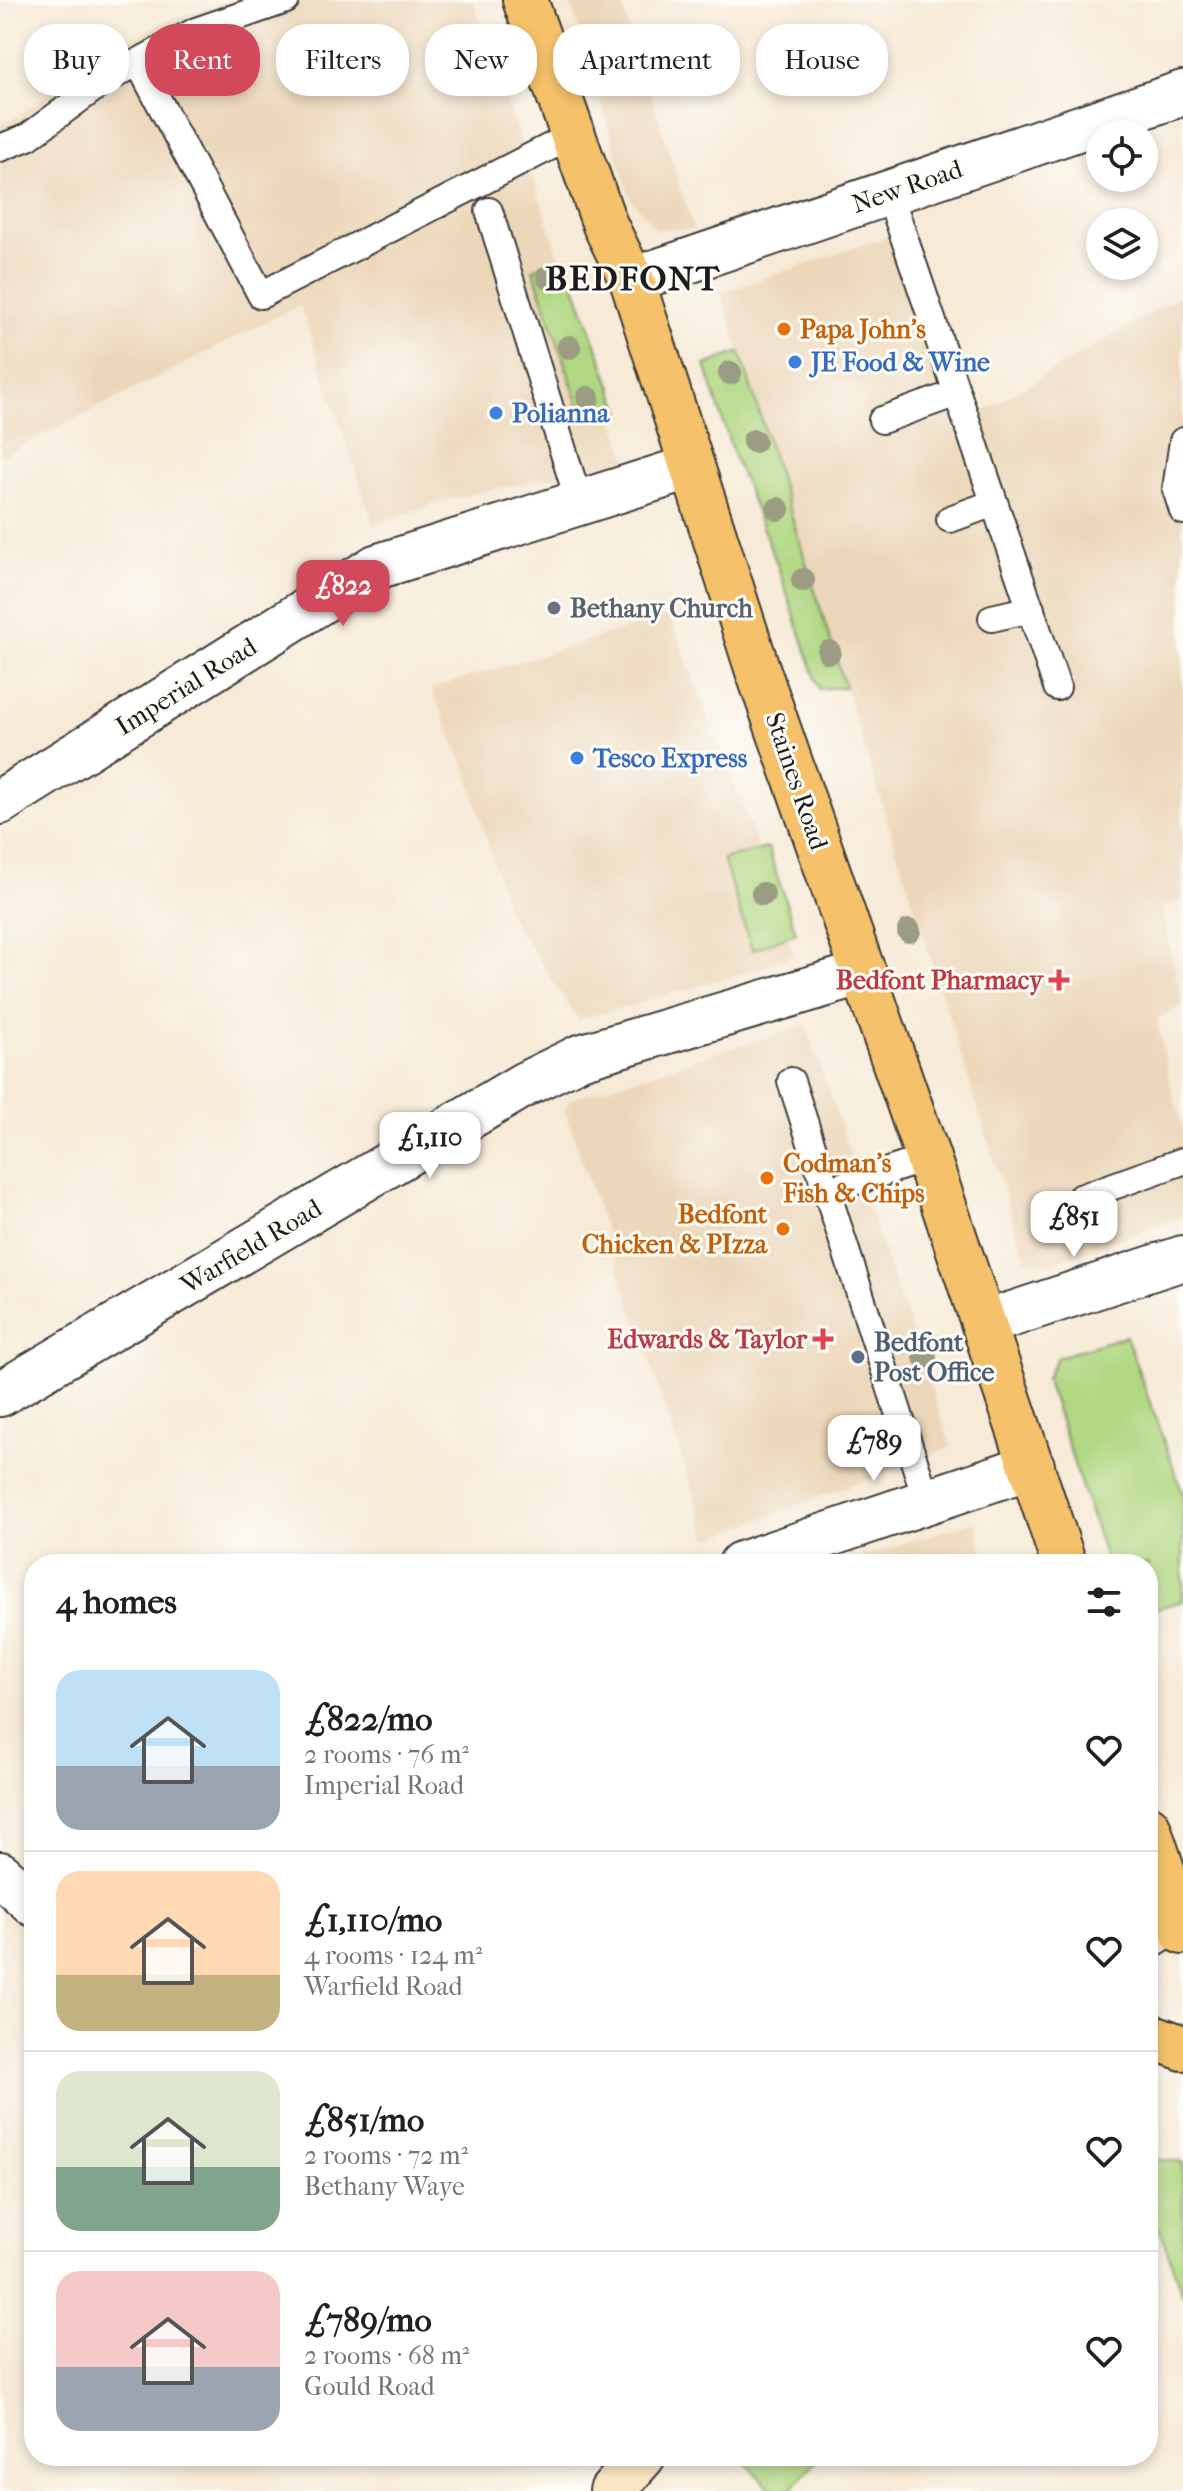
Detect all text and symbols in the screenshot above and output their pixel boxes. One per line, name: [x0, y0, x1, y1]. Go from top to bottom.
chip: Buy: [24, 24, 129, 96]
chip: Rent: [145, 24, 260, 96]
chip: Filters: [276, 24, 409, 96]
chip: New: [425, 24, 537, 96]
chip: Apartment: [553, 24, 740, 96]
chip: House: [756, 24, 888, 96]
map controls: [1086, 120, 1158, 280]
button: locate: [1086, 120, 1158, 192]
street label: New Road: [848, 153, 967, 220]
button: layers: [1086, 208, 1158, 280]
district label: BEDFONT: [545, 259, 721, 299]
place label: Papa John's: [800, 314, 926, 345]
marker: Papa John's: [775, 320, 793, 338]
place label: JE Food & Wine: [808, 347, 990, 378]
marker: JE Food & Wine: [786, 353, 804, 371]
place label: Polianna: [512, 398, 610, 429]
marker: Polianna: [487, 404, 505, 422]
pin: £822: [296, 560, 390, 628]
text: £822: [314, 570, 372, 601]
place label: Bethany Church: [570, 593, 753, 624]
marker: Bethany Church: [545, 599, 563, 617]
street label: Imperial Road: [110, 630, 263, 742]
street label: Staines Road: [759, 708, 835, 855]
place label: Tesco Express: [592, 743, 748, 774]
marker: Tesco Express: [568, 749, 586, 767]
place label: Bedfont Pharmacy: [836, 965, 1045, 996]
marker: Bedfont Pharmacy: [1050, 971, 1068, 989]
pin: £1,110: [365, 1112, 495, 1180]
text: £1,110: [398, 1122, 462, 1153]
place label: Codman's Fish & Chips: [782, 1148, 925, 1209]
marker: Codman's Fish & Chips: [758, 1169, 776, 1187]
pin: £851: [1027, 1191, 1121, 1259]
street label: Warfield Road: [174, 1192, 328, 1301]
place label: Bedfont Chicken & PIzza: [582, 1199, 768, 1260]
text: £851: [1049, 1201, 1099, 1232]
marker: Bedfont Chicken & PIzza: [774, 1220, 792, 1238]
place label: Edwards & Taylor: [607, 1324, 808, 1355]
place label: Bedfont Post Office: [874, 1327, 995, 1388]
marker: Edwards & Taylor: [814, 1330, 832, 1348]
marker: Bedfont Post Office: [849, 1348, 867, 1366]
pin: £789: [827, 1415, 921, 1483]
text: £789: [846, 1425, 902, 1456]
icon: filters: [1082, 1580, 1126, 1624]
text: 4 homes: [56, 1582, 177, 1622]
text: £822/mo: [304, 1699, 432, 1739]
icon: home: [120, 1702, 216, 1798]
icon: heart: [1082, 1728, 1126, 1772]
text: 2 rooms · 76 m²: [304, 1739, 469, 1770]
text: Imperial Road: [304, 1770, 464, 1801]
text: £1,110/mo: [304, 1900, 442, 1940]
icon: home: [120, 1903, 216, 1999]
icon: heart: [1082, 1929, 1126, 1973]
text: 4 rooms · 124 m²: [304, 1940, 482, 1971]
text: Warfield Road: [304, 1971, 463, 2002]
text: £851/mo: [304, 2100, 424, 2140]
icon: home: [120, 2103, 216, 2199]
icon: heart: [1082, 2129, 1126, 2173]
text: 2 rooms · 72 m²: [304, 2140, 468, 2171]
text: Bethany Waye: [304, 2171, 465, 2202]
text: £789/mo: [304, 2300, 432, 2340]
icon: home: [120, 2303, 216, 2399]
icon: heart: [1082, 2329, 1126, 2373]
text: 2 rooms · 68 m²: [304, 2340, 469, 2371]
text: Gould Road: [304, 2371, 435, 2402]

